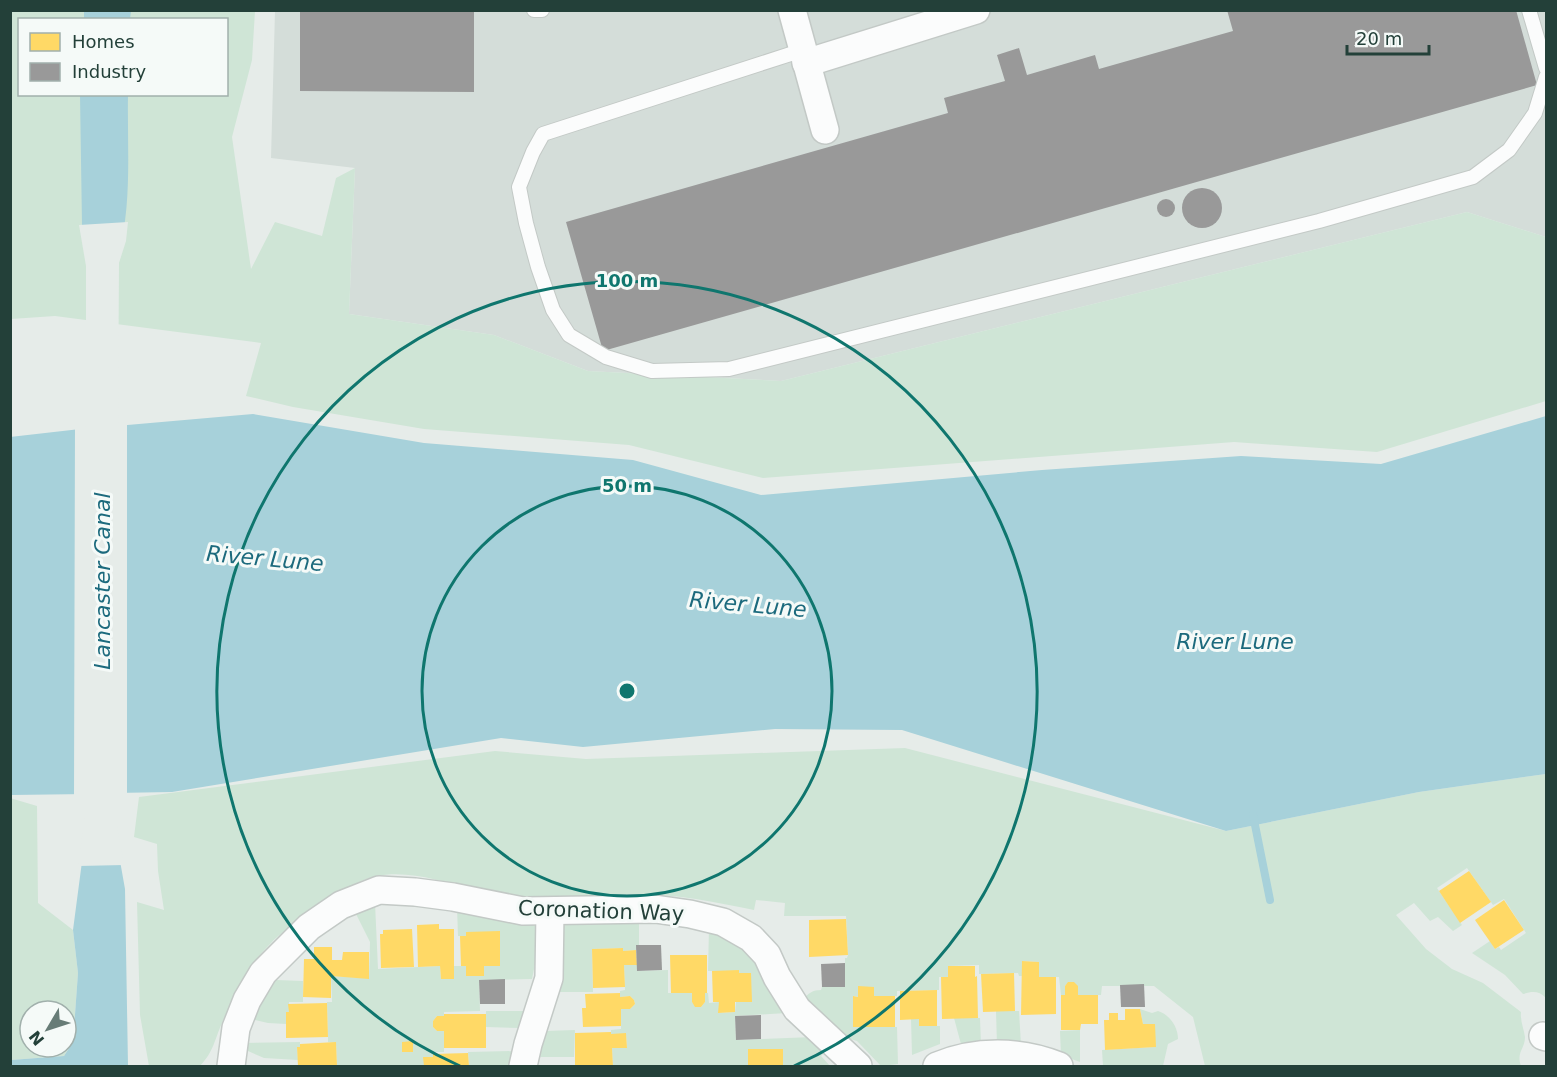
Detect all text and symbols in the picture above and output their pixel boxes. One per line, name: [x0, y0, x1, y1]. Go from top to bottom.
legend: [18, 18, 228, 96]
scale bar: [1347, 18, 1430, 56]
text: 20 m: [1356, 28, 1402, 49]
text: Homes: [72, 31, 135, 52]
text: Industry: [72, 61, 146, 82]
text: 100 m: [596, 270, 658, 291]
text: 50 m: [602, 475, 652, 496]
water label: Lancaster Canal: [90, 492, 115, 670]
water label: River Lune: [205, 541, 325, 576]
water label: River Lune: [688, 587, 808, 622]
water label: River Lune: [1176, 629, 1294, 654]
centre of rings: [617, 681, 637, 701]
street label: Coronation Way: [517, 896, 685, 926]
north arrow: [18, 999, 78, 1059]
text: N: [25, 1027, 48, 1049]

